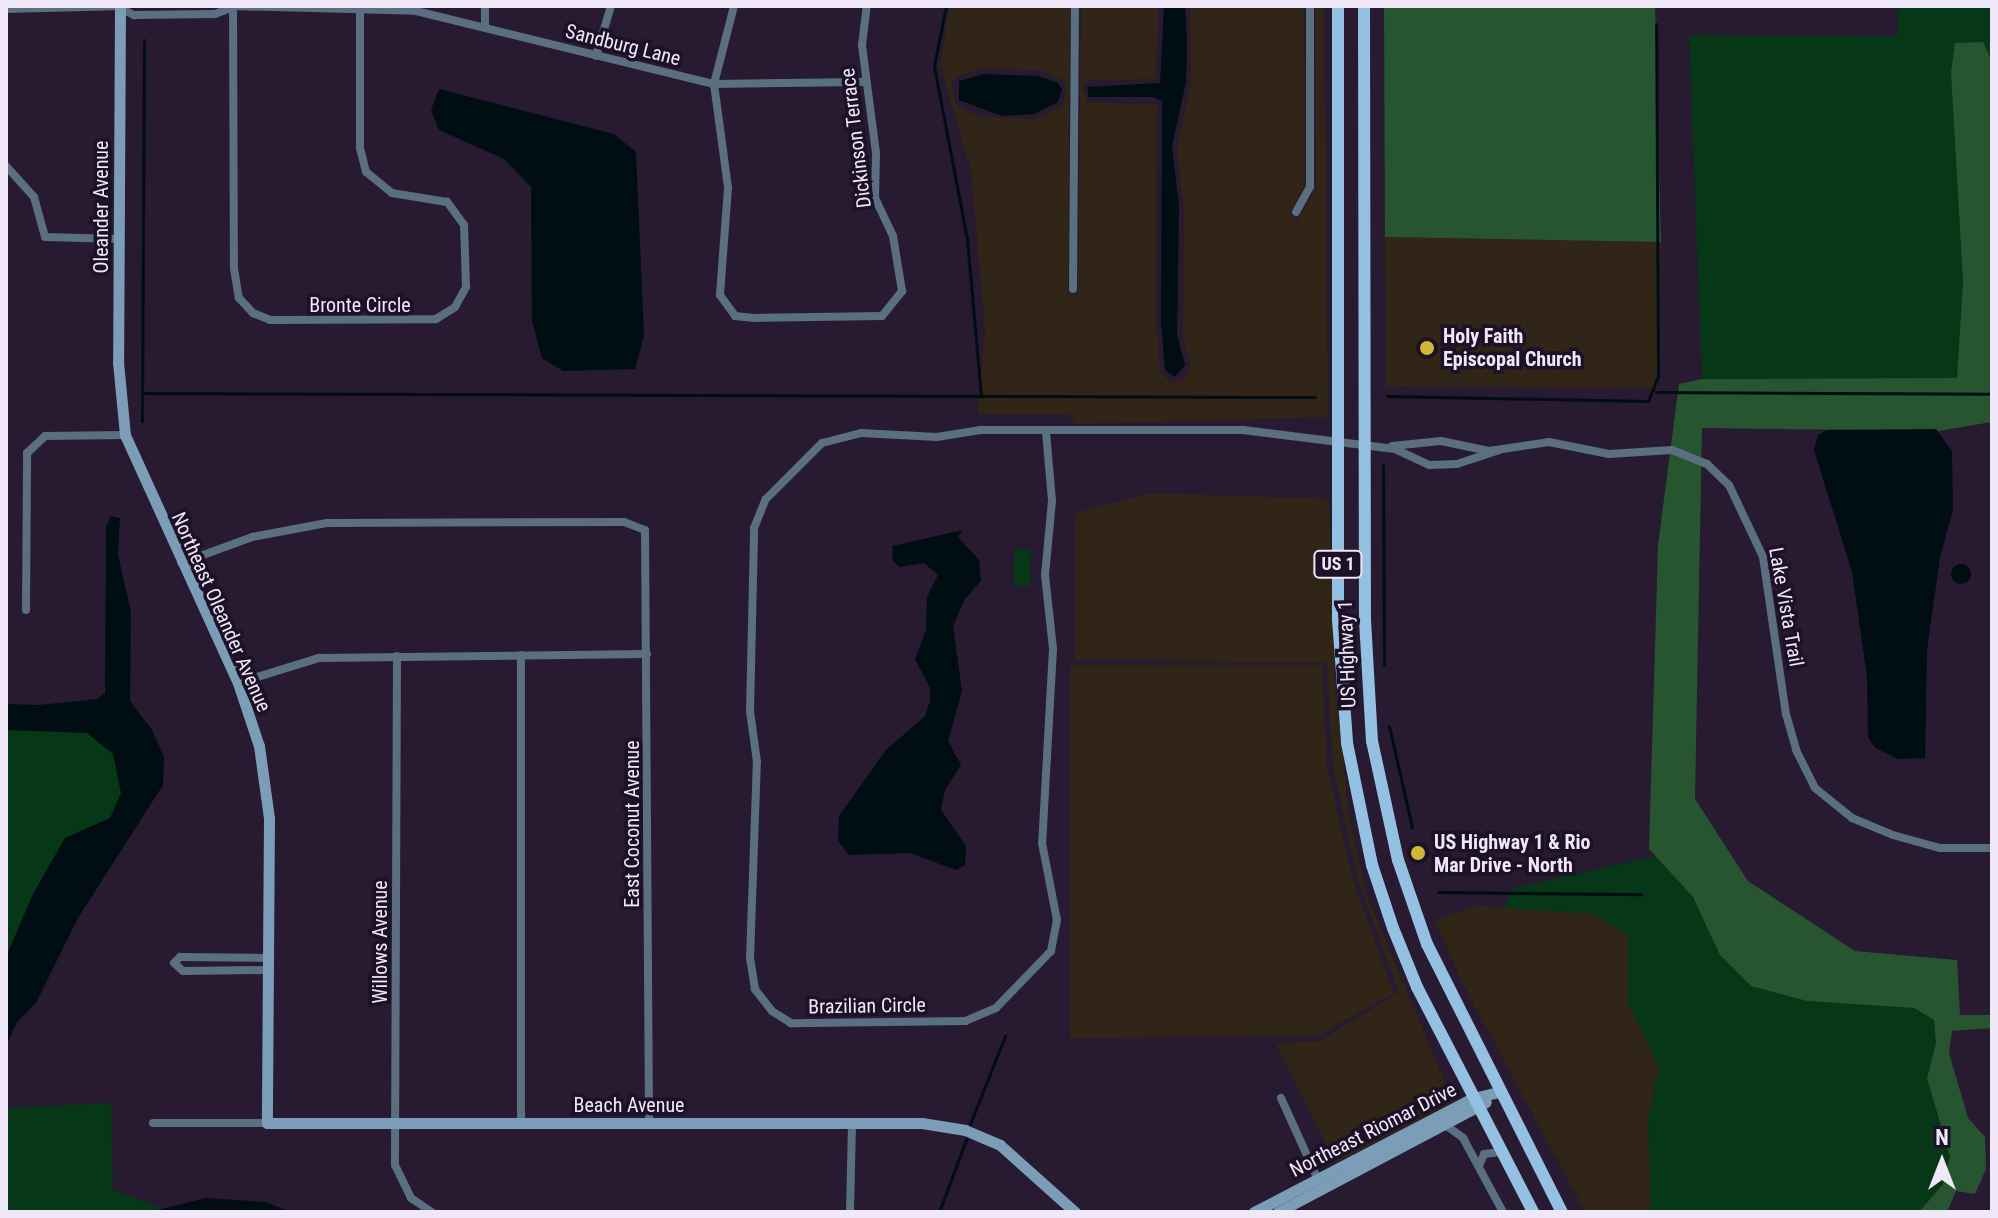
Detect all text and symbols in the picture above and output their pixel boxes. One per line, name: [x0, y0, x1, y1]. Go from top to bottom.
street label: Sandburg Lane: [563, 19, 683, 71]
street label: Dickinson Terrace: [836, 67, 876, 209]
street label: Oleander Avenue: [89, 141, 113, 273]
street label: Bronte Circle: [309, 293, 411, 317]
place label: Holy Faith Episcopal Church: [1443, 324, 1582, 371]
marker: Holy Faith Episcopal Church: [1418, 339, 1436, 357]
street label: Northeast Oleander Avenue: [166, 508, 276, 716]
street label: Lake Vista Trail: [1764, 545, 1808, 669]
road number: US 1: [1312, 550, 1364, 578]
street label: US Highway 1: [1333, 600, 1361, 708]
street label: East Coconut Avenue: [620, 740, 644, 908]
place label: US Highway 1 & Rio Mar Drive - North: [1434, 830, 1590, 877]
marker: US Highway 1 & Rio Mar Drive - North: [1409, 844, 1427, 862]
street label: Willows Avenue: [368, 880, 392, 1004]
street label: Brazilian Circle: [808, 993, 926, 1019]
street label: Northeast Riomar Drive: [1286, 1078, 1460, 1182]
street label: Beach Avenue: [574, 1093, 684, 1117]
north arrow: [1902, 1122, 1982, 1202]
text: N: [1935, 1125, 1949, 1150]

